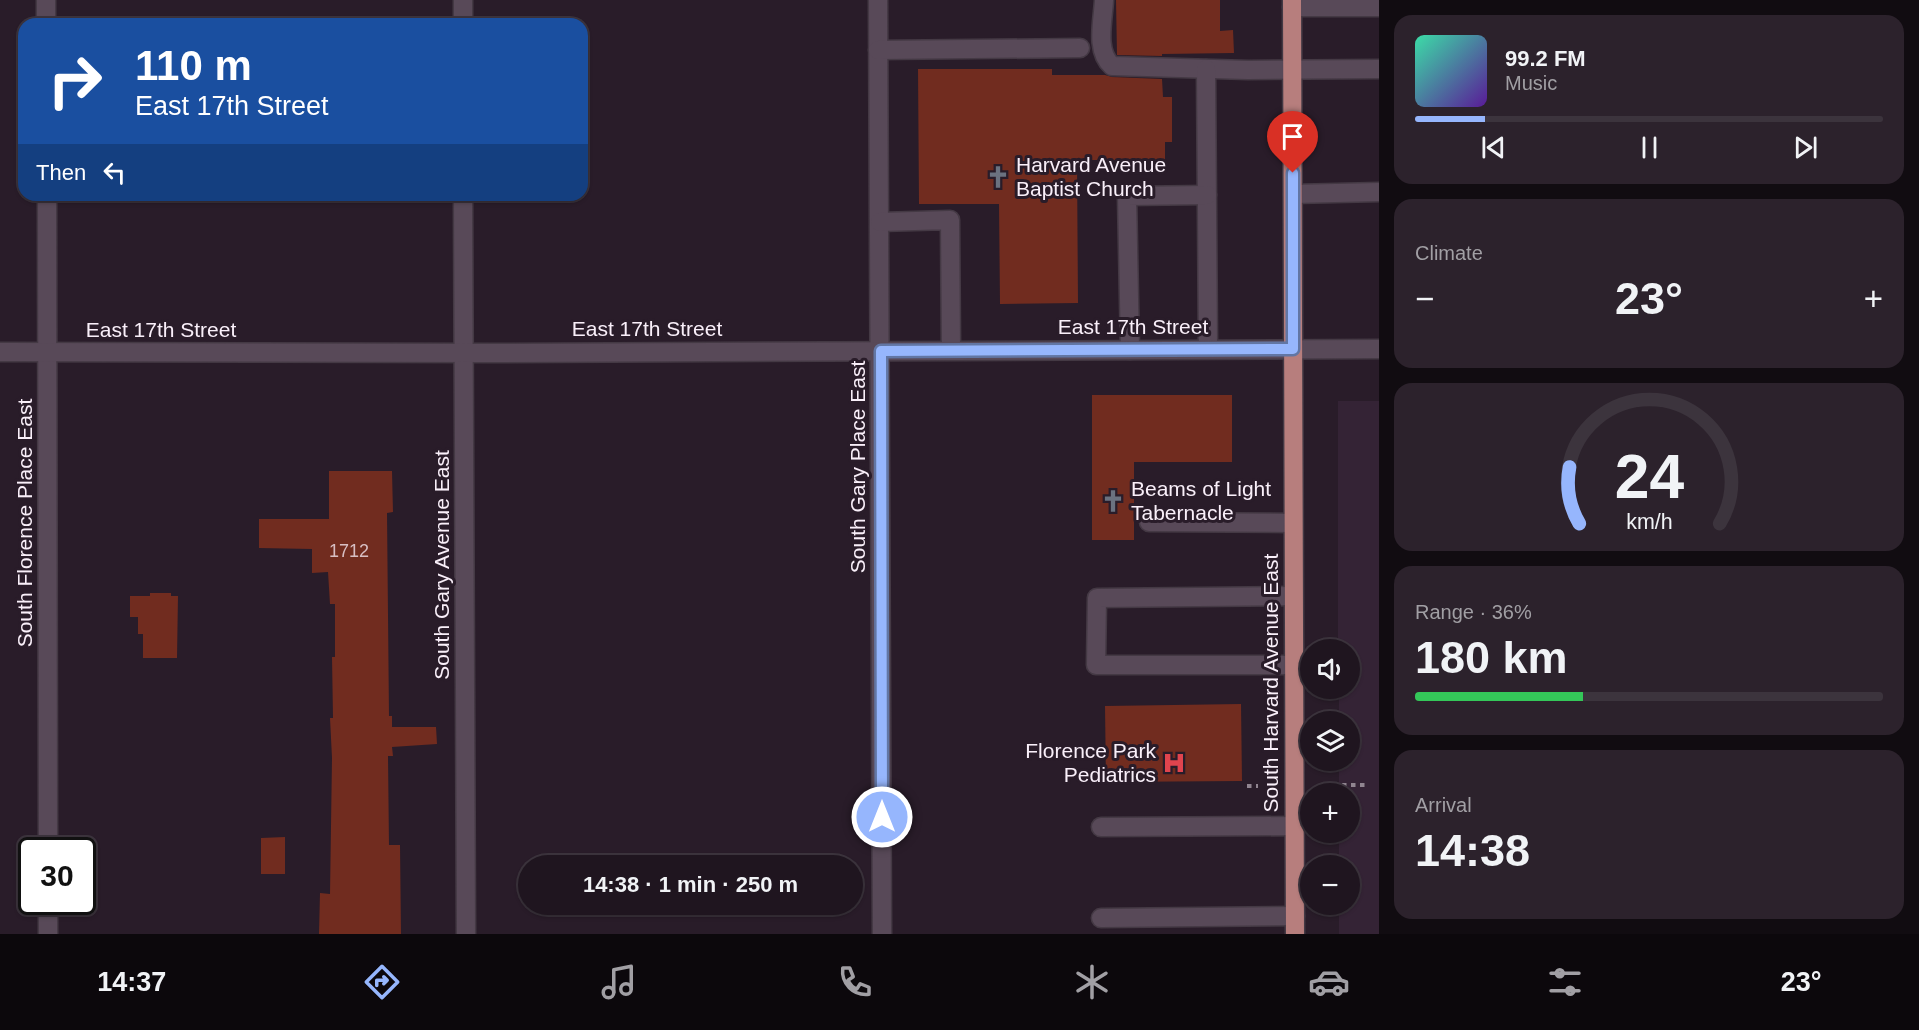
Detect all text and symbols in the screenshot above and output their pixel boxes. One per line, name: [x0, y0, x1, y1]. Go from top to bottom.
icon: right: [36, 42, 114, 120]
text: 110 m: [135, 42, 252, 89]
text: 99.2 FM: [1505, 46, 1586, 71]
text: Music: [1505, 72, 1557, 94]
text: East 17th Street: [135, 91, 329, 121]
pin: [1267, 111, 1318, 173]
icon: arrive: [1276, 120, 1309, 153]
icon: previous: [1477, 131, 1510, 164]
icon: pause: [1633, 131, 1666, 164]
icon: next: [1789, 131, 1822, 164]
place label: Harvard Avenue Baptist Church: [1016, 153, 1166, 200]
icon: left: [98, 156, 131, 189]
text: Then: [36, 160, 86, 185]
church icon: Harvard Avenue Baptist Church: [985, 164, 1011, 190]
text: Climate: [1415, 242, 1483, 264]
text: 23°: [1615, 273, 1683, 324]
text: −: [1415, 280, 1434, 317]
text: +: [1864, 280, 1883, 317]
street label: East 17th Street: [1058, 315, 1208, 338]
street label: East 17th Street: [572, 317, 722, 340]
street label: East 17th Street: [86, 318, 236, 341]
street label: South Gary Place East: [846, 361, 869, 573]
street label: South Florence Place East: [13, 399, 36, 647]
text: 24: [1614, 442, 1684, 511]
street label: South Gary Avenue East: [430, 450, 453, 680]
place label: Beams of Light Tabernacle: [1131, 477, 1271, 524]
church icon: Beams of Light Tabernacle: [1100, 488, 1126, 514]
text: km/h: [1626, 510, 1672, 534]
house number: 1712: [329, 541, 369, 561]
street label: South Harvard Avenue East: [1259, 553, 1282, 812]
text: Range · 36%: [1415, 601, 1532, 623]
text: 180 km: [1415, 632, 1568, 683]
map controls: [1300, 639, 1360, 915]
button: sound: [1300, 639, 1360, 699]
button: layers: [1300, 711, 1360, 771]
place label: Florence Park Pediatrics: [1025, 739, 1156, 786]
hospital icon: Florence Park Pediatrics: [1161, 750, 1187, 776]
button: +: [1300, 783, 1360, 843]
position arrow: [850, 785, 914, 849]
text: Arrival: [1415, 794, 1472, 816]
text: 14:38: [1415, 825, 1530, 876]
speed limit sign: 30: [18, 837, 96, 915]
button: −: [1300, 855, 1360, 915]
text: 14:38 · 1 min · 250 m: [583, 872, 798, 897]
icon: directions: [361, 961, 403, 1003]
icon: music: [598, 961, 640, 1003]
icon: phone: [834, 961, 876, 1003]
icon: climate: [1071, 961, 1113, 1003]
icon: car: [1308, 961, 1350, 1003]
icon: filters: [1544, 961, 1586, 1003]
text: 14:37: [97, 967, 166, 997]
text: 23°: [1781, 967, 1822, 997]

